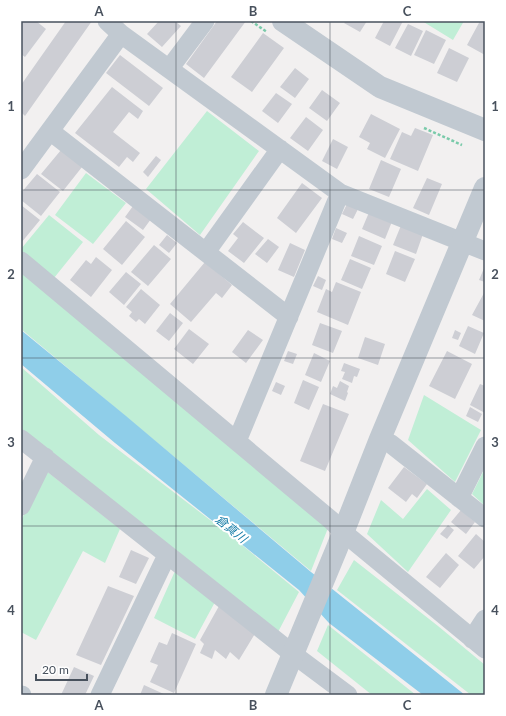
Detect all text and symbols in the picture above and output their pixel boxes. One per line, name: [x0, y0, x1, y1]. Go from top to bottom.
text: A: [93, 3, 104, 19]
text: B: [249, 3, 258, 19]
text: C: [403, 3, 412, 19]
text: 1: [7, 98, 15, 114]
text: 1: [491, 98, 499, 114]
text: 2: [7, 266, 15, 282]
text: 2: [491, 266, 499, 282]
text: 3: [7, 434, 15, 450]
text: 3: [491, 434, 499, 450]
water label: 倉真川: [213, 511, 252, 547]
text: 4: [7, 602, 15, 618]
text: 4: [491, 602, 499, 618]
scale bar: [36, 656, 87, 682]
text: 20 m: [42, 662, 69, 677]
text: A: [93, 697, 104, 713]
text: B: [249, 697, 258, 713]
text: C: [403, 697, 412, 713]

